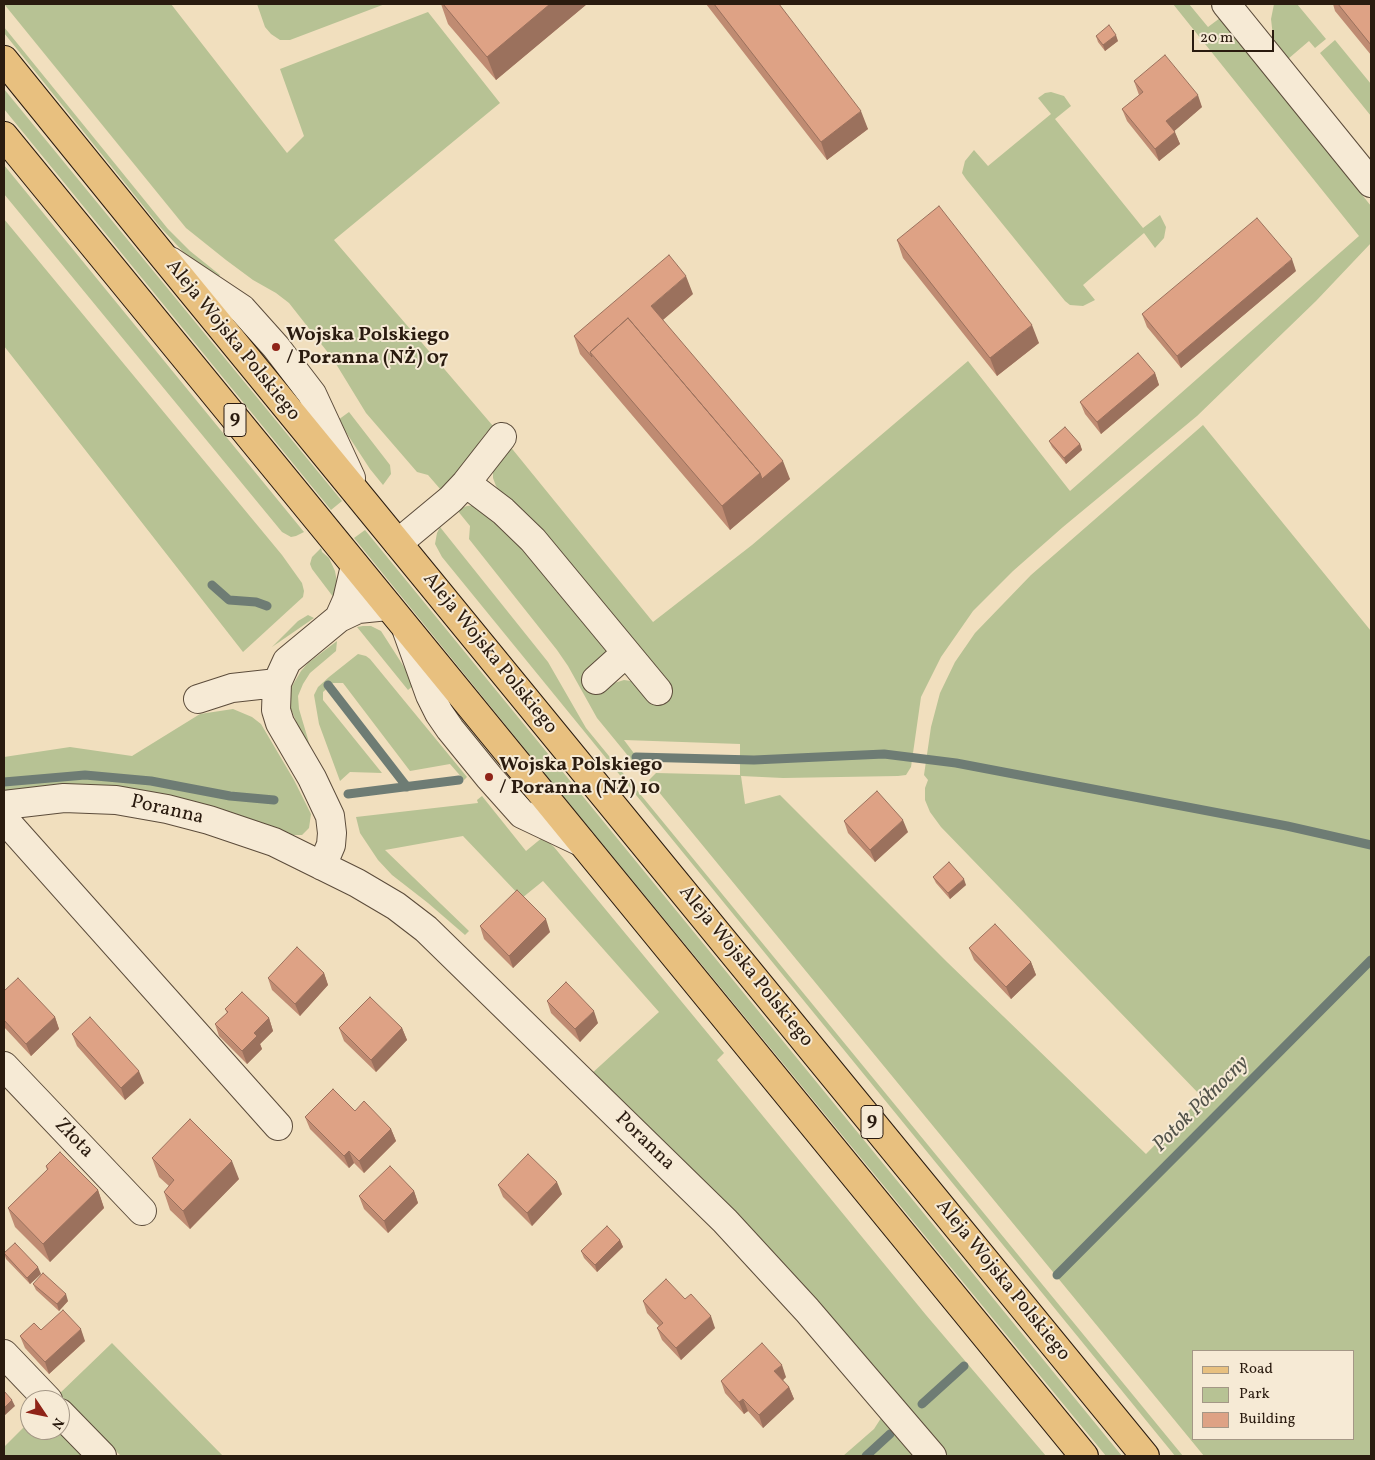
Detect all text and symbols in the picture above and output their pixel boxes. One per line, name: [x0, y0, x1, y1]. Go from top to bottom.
scale bar: [1195, 20, 1278, 52]
text: 20 m: [1200, 28, 1233, 49]
street label: Aleja Wojska Polskiego: [159, 255, 305, 427]
place label: Wojska Polskiego / Poranna (NŻ) 07: [286, 324, 450, 371]
marker: Wojska Polskiego / Poranna (NŻ) 07: [270, 341, 282, 353]
road number: 9: [224, 404, 246, 436]
street label: Aleja Wojska Polskiego: [416, 568, 562, 740]
place label: Wojska Polskiego / Poranna (NŻ) 10: [499, 754, 663, 801]
marker: Wojska Polskiego / Poranna (NŻ) 10: [483, 771, 495, 783]
street label: Poranna: [128, 791, 206, 831]
street label: Aleja Wojska Polskiego: [672, 881, 818, 1053]
water label: Potok Północny: [1149, 1052, 1255, 1158]
road number: 9: [861, 1106, 883, 1138]
street label: Poranna: [609, 1108, 679, 1176]
street label: Złota: [48, 1114, 98, 1164]
street label: Aleja Wojska Polskiego: [929, 1195, 1075, 1367]
legend: [1192, 1350, 1355, 1440]
text: Road: [1239, 1359, 1273, 1380]
text: Park: [1239, 1384, 1270, 1405]
north arrow: [20, 1390, 70, 1440]
text: Building: [1239, 1409, 1295, 1430]
text: N: [46, 1414, 68, 1433]

